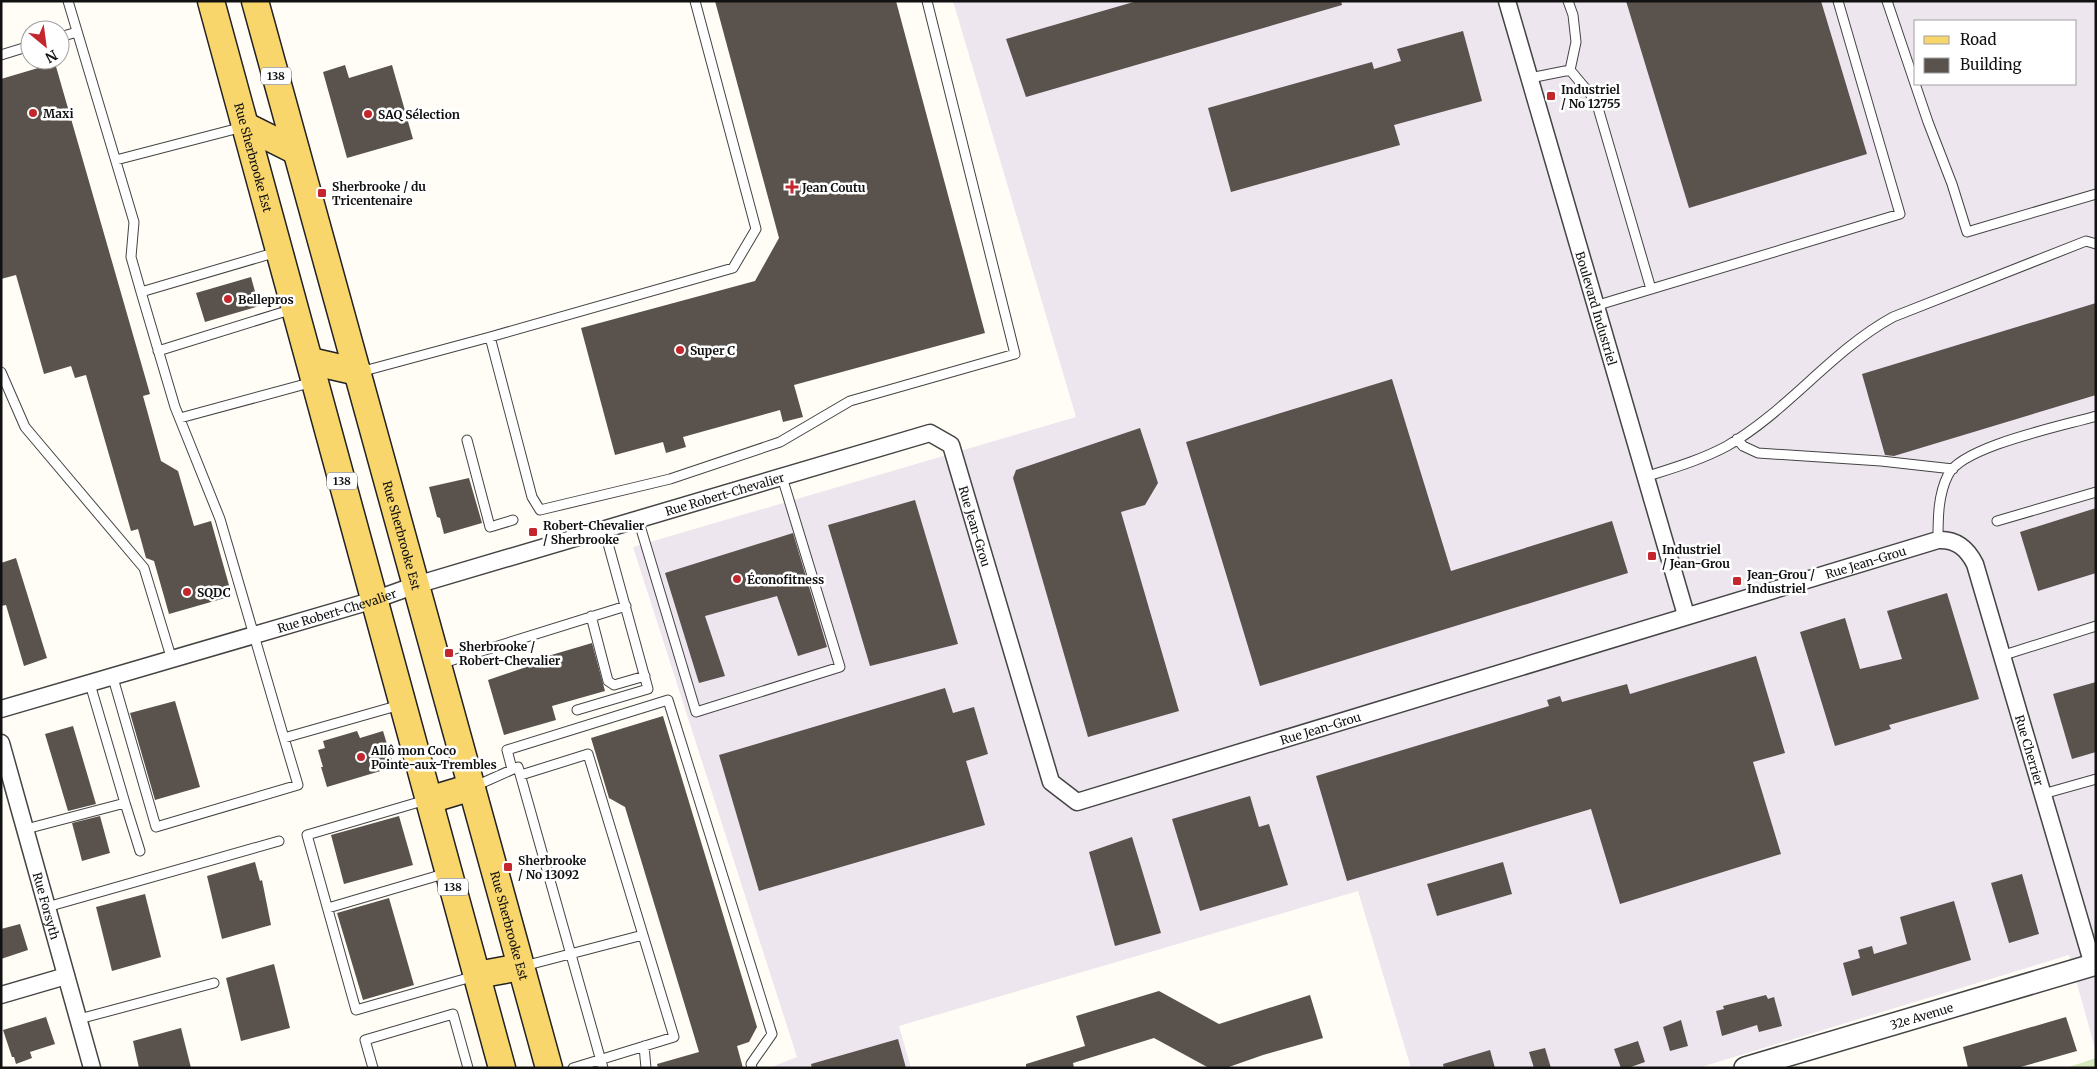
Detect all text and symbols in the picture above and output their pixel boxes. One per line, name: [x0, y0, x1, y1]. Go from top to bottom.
north arrow: [20, 20, 70, 70]
legend: [1914, 20, 2077, 85]
text: Road: [1960, 30, 1996, 49]
text: N: [42, 46, 61, 67]
text: Building: [1960, 55, 2022, 74]
road number: 138: [261, 68, 291, 84]
place label: Industriel / No 12755: [1561, 82, 1621, 111]
marker: Industriel / No 12755: [1545, 90, 1557, 102]
street label: Rue Sherbrooke Est: [232, 101, 276, 214]
place label: Maxi: [43, 106, 74, 121]
marker: Maxi: [27, 107, 39, 119]
place label: SAQ Sélection: [378, 107, 460, 122]
marker: SAQ Sélection: [362, 108, 374, 120]
place label: Sherbrooke / du Tricentenaire: [332, 179, 426, 208]
place label: Jean Coutu: [801, 180, 866, 195]
marker: Jean Coutu: [786, 181, 798, 193]
marker: Sherbrooke / du Tricentenaire: [316, 187, 328, 199]
street label: Boulevard Industriel: [1573, 249, 1620, 367]
place label: Bellepros: [238, 292, 294, 307]
marker: Bellepros: [222, 293, 234, 305]
place label: Super C: [690, 343, 735, 358]
marker: Super C: [674, 344, 686, 356]
street label: Rue Robert-Chevalier: [663, 469, 787, 518]
road number: 138: [327, 472, 357, 490]
street label: Rue Sherbrooke Est: [380, 479, 424, 592]
street label: Rue Jean-Grou: [956, 484, 994, 569]
place label: Robert-Chevalier / Sherbrooke: [543, 518, 645, 547]
marker: Robert-Chevalier / Sherbrooke: [527, 526, 539, 538]
place label: Industriel / Jean-Grou: [1662, 542, 1730, 571]
street label: Rue Jean-Grou: [1823, 543, 1908, 581]
marker: Industriel / Jean-Grou: [1646, 550, 1658, 562]
place label: Jean-Grou / Industriel: [1746, 567, 1815, 596]
place label: Éconofitness: [747, 571, 824, 587]
marker: Éconofitness: [731, 573, 743, 585]
marker: Jean-Grou / Industriel: [1731, 575, 1743, 587]
place label: SQDC: [197, 585, 231, 600]
street label: Rue Robert-Chevalier: [276, 585, 399, 635]
marker: SQDC: [181, 586, 193, 598]
place label: Sherbrooke / Robert-Chevalier: [459, 639, 561, 668]
marker: Sherbrooke / Robert-Chevalier: [443, 647, 455, 659]
street label: Rue Jean-Grou: [1278, 708, 1363, 747]
street label: Rue Cherrier: [2012, 713, 2048, 788]
place label: Allô mon Coco Pointe-aux-Trembles: [370, 743, 497, 772]
marker: Allô mon Coco Pointe-aux-Trembles: [355, 751, 367, 763]
place label: Sherbrooke / No 13092: [518, 853, 587, 882]
marker: Sherbrooke / No 13092: [502, 861, 514, 873]
street label: Rue Sherbrooke Est: [488, 869, 532, 982]
street label: Rue Forsyth: [30, 870, 63, 941]
road number: 138: [438, 879, 468, 896]
street label: 32e Avenue: [1888, 999, 1955, 1032]

